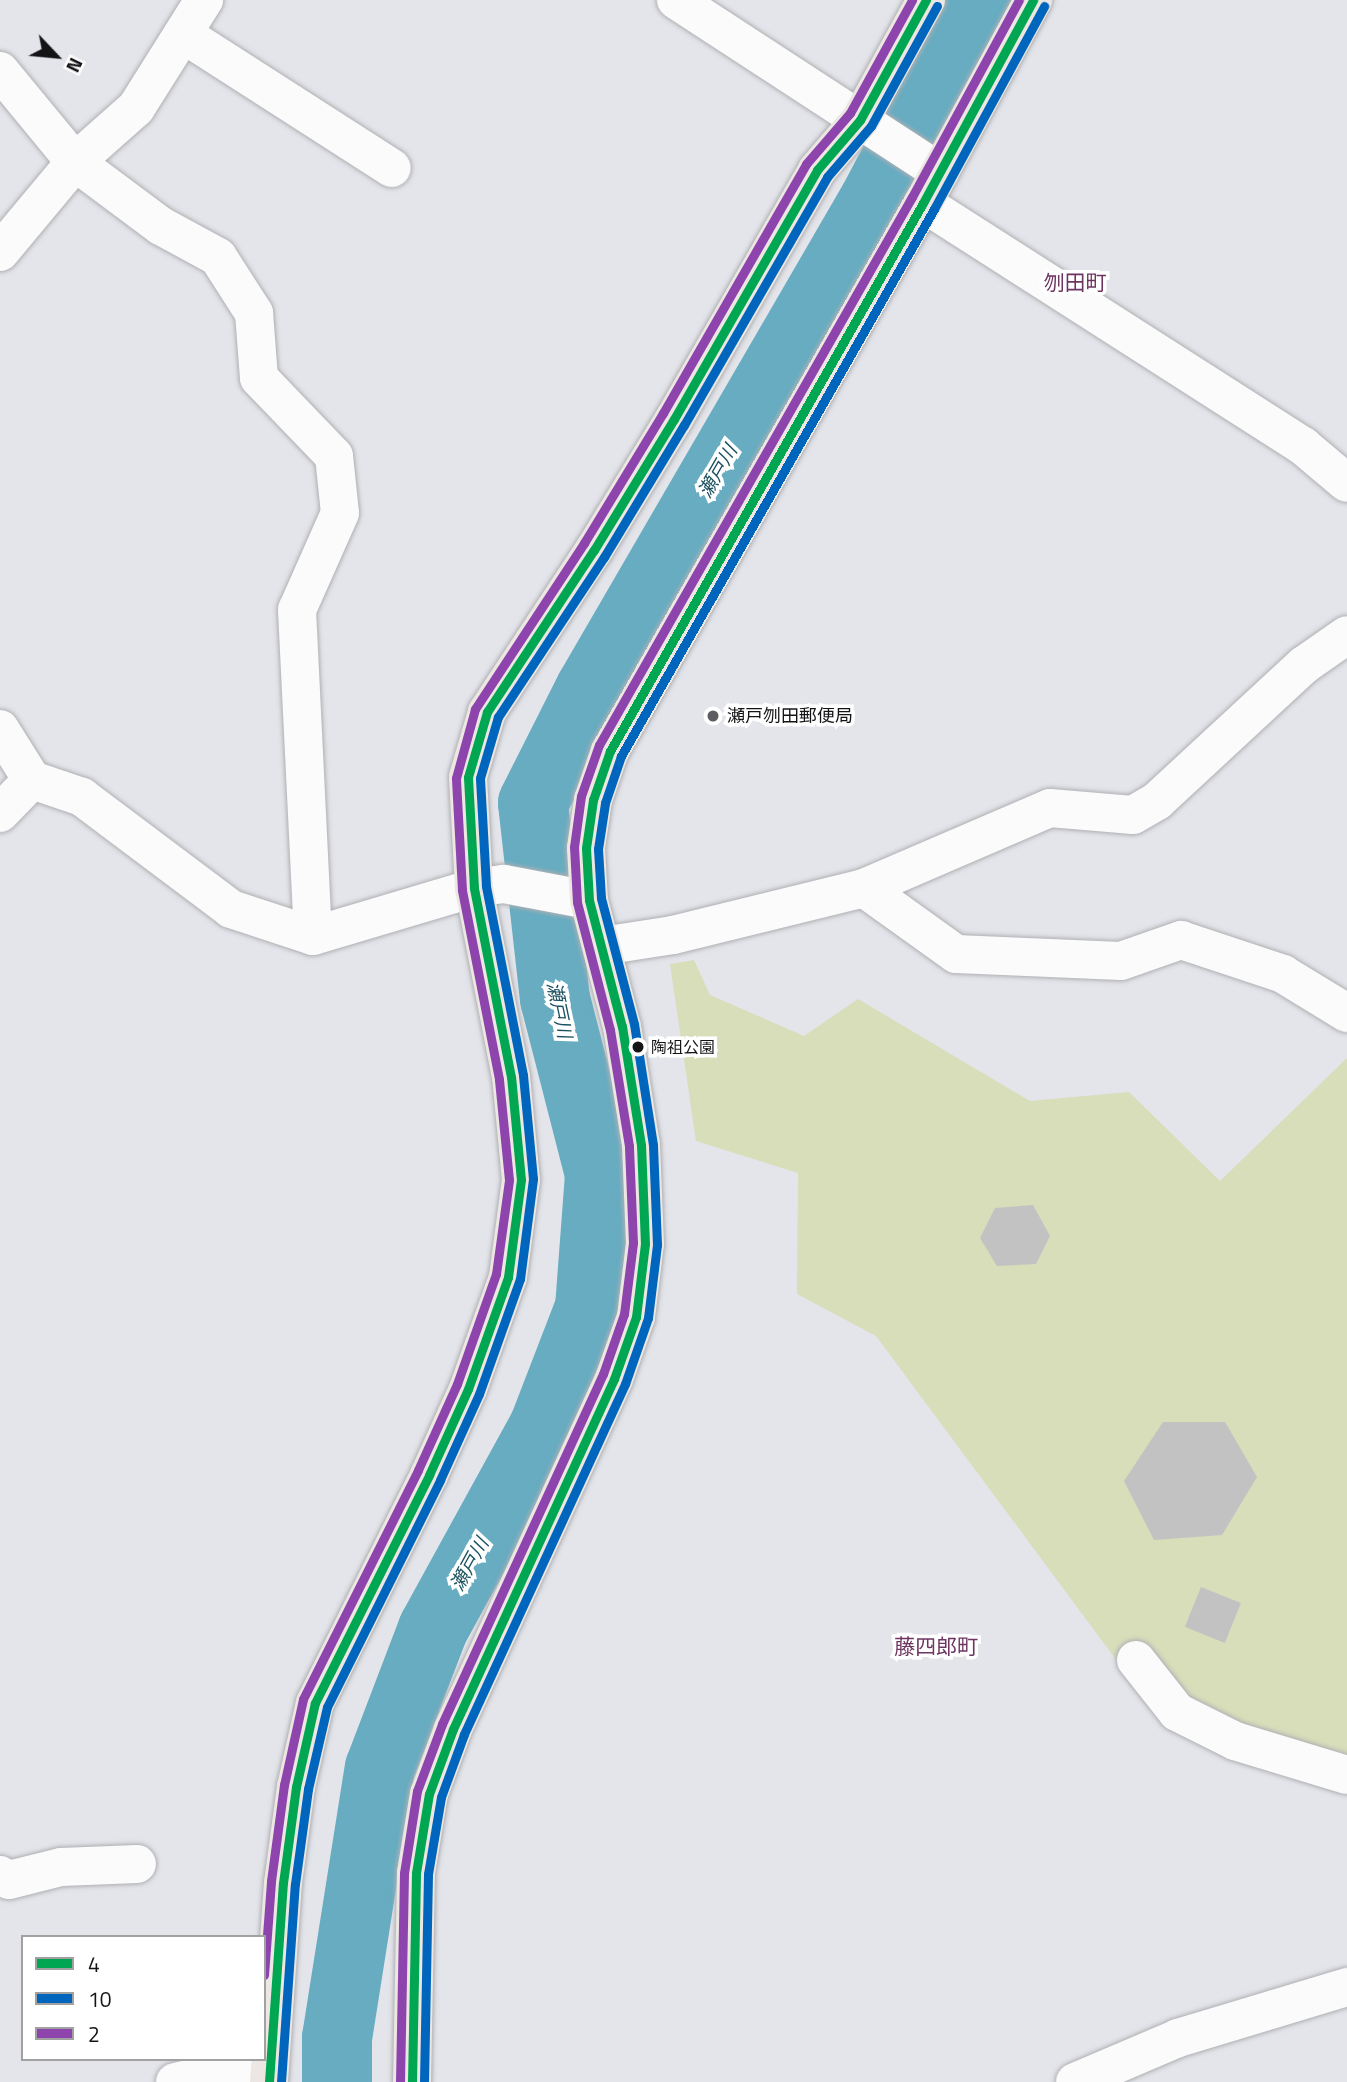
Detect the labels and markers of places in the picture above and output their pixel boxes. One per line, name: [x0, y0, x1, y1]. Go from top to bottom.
place label: 瀬戸刎田郵便局: [727, 705, 853, 727]
marker: 瀬戸刎田郵便局: [705, 708, 721, 724]
place label: 陶祖公園: [651, 1037, 715, 1057]
marker: 陶祖公園: [631, 1040, 645, 1054]

